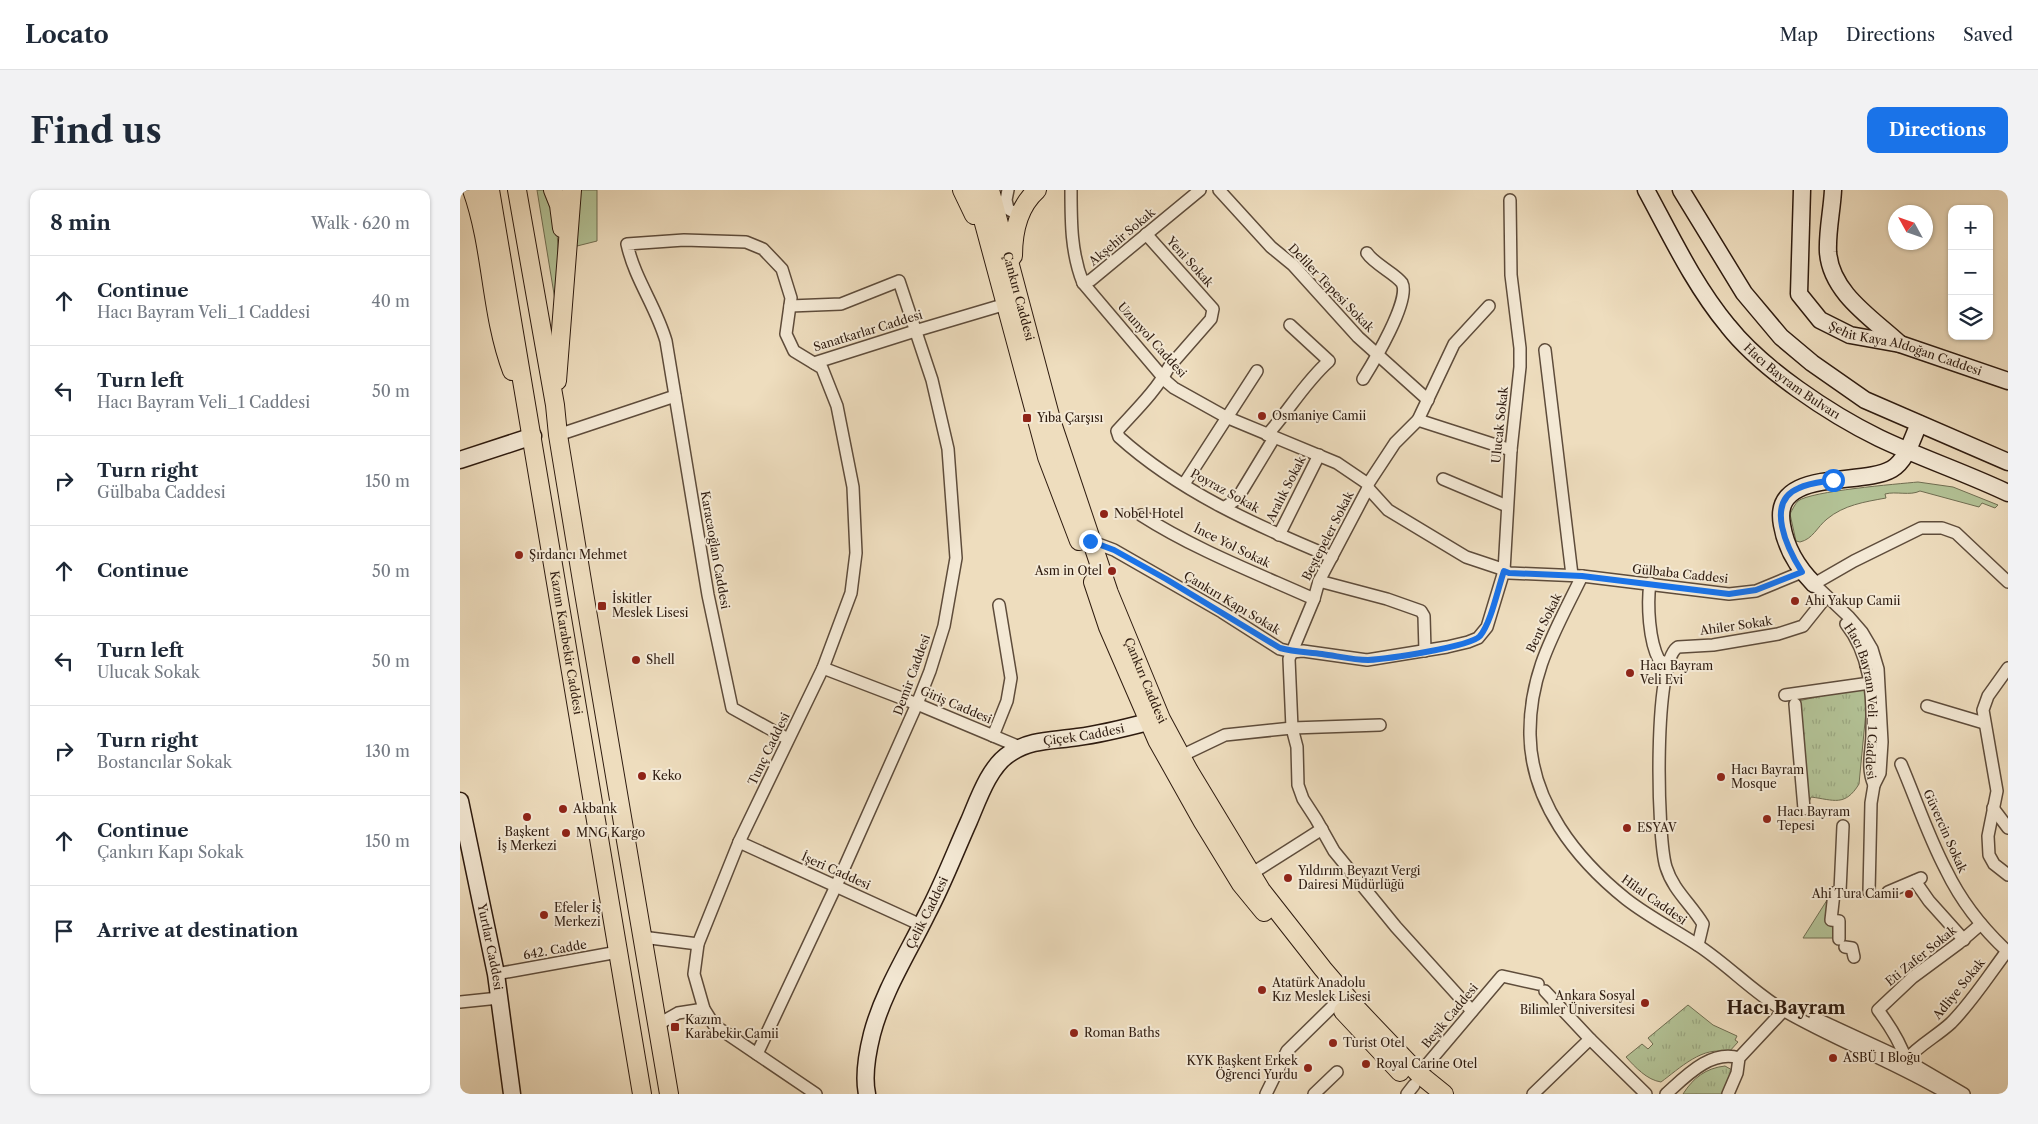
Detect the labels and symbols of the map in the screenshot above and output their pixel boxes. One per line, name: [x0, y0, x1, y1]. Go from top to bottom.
street label: Akşehir Sokak: [1085, 204, 1159, 269]
north arrow: [1888, 205, 1933, 250]
street label: Yeni Sokak: [1163, 233, 1218, 291]
street label: Deliler Tepesi Sokak: [1285, 240, 1378, 336]
street label: Çankırı Caddesi: [1000, 250, 1038, 343]
street label: Uzunyol Caddesi: [1115, 299, 1190, 381]
street label: Sanatkarlar Caddesi: [811, 307, 925, 354]
street label: Şehit Kaya Aldoğan Caddesi: [1827, 318, 1984, 379]
street label: Hacı Bayram Bulvarı: [1741, 340, 1843, 422]
street label: Ulucak Sokak: [1488, 385, 1511, 464]
place label: Osmaniye Camii: [1272, 408, 1366, 423]
place label: Yıba Çarşısı: [1036, 410, 1103, 425]
marker: Osmaniye Camii: [1256, 410, 1268, 422]
marker: Yıba Çarşısı: [1021, 412, 1033, 424]
street label: Aralık Sokak: [1262, 452, 1309, 525]
street label: Poyraz Sokak: [1188, 465, 1263, 516]
route start: [1822, 469, 1845, 492]
street label: Beştepeler Sokak: [1299, 488, 1357, 583]
street label: Karacaoğlan Caddesi: [698, 490, 733, 610]
place label: Nobel Hotel: [1114, 506, 1184, 521]
marker: Nobel Hotel: [1098, 508, 1110, 520]
street label: İnce Yol Sokak: [1191, 520, 1274, 571]
route end: [1079, 530, 1102, 553]
place label: Şırdancı Mehmet: [529, 547, 628, 562]
marker: Şırdancı Mehmet: [513, 549, 525, 561]
street label: Gülbaba Caddesi: [1631, 561, 1729, 586]
place label: Asm in Otel: [1034, 563, 1102, 578]
marker: Asm in Otel: [1106, 565, 1118, 577]
street label: Çankırı Kapı Sokak: [1181, 568, 1284, 638]
street label: Kazım Karabekir Caddesi: [547, 570, 586, 716]
place label: İskitler Meslek Lisesi: [612, 590, 689, 620]
street label: Bent Sokak: [1523, 590, 1565, 655]
place label: Ahi Yakup Camii: [1804, 593, 1901, 608]
marker: Ahi Yakup Camii: [1789, 595, 1801, 607]
marker: İskitler Meslek Lisesi: [596, 600, 608, 612]
street label: Ahiler Sokak: [1698, 613, 1774, 638]
street label: Hacı Bayram Veli_1 Caddesi: [1841, 620, 1880, 781]
street label: Demir Caddesi: [890, 632, 933, 717]
street label: Çankırı Caddesi: [1121, 635, 1170, 726]
place label: Shell: [646, 652, 675, 667]
marker: Shell: [630, 654, 642, 666]
place label: Hacı Bayram Veli Evi: [1639, 658, 1713, 687]
marker: Hacı Bayram Veli Evi: [1624, 667, 1636, 679]
street label: Giriş Caddesi: [918, 683, 995, 726]
street label: Tunç Caddesi: [745, 710, 793, 788]
street label: Çiçek Caddesi: [1042, 720, 1126, 748]
place label: Hacı Bayram Mosque: [1731, 762, 1804, 791]
place label: Keko: [652, 768, 682, 783]
marker: Keko: [636, 770, 648, 782]
marker: Hacı Bayram Mosque: [1715, 771, 1727, 783]
street label: Güvercin Sokak: [1920, 787, 1971, 876]
place label: Akbank: [572, 801, 618, 816]
marker: Akbank: [557, 803, 569, 815]
place label: Hacı Bayram Tepesi: [1777, 804, 1850, 833]
marker: Başkent İş Merkezi: [521, 811, 533, 823]
marker: Hacı Bayram Tepesi: [1761, 813, 1773, 825]
place label: ESYAV: [1637, 820, 1677, 835]
marker: ESYAV: [1621, 822, 1633, 834]
place label: Başkent İş Merkezi: [497, 824, 557, 853]
place label: MNG Kargo: [576, 825, 645, 840]
marker: MNG Kargo: [560, 827, 572, 839]
street label: İşeri Caddesi: [799, 848, 874, 893]
place label: Yıldırım Beyazıt Vergi Dairesi Müdürlüğü: [1297, 863, 1421, 892]
marker: Yıldırım Beyazıt Vergi Dairesi Müdürlüğü: [1282, 872, 1294, 884]
street label: Hilal Caddesi: [1619, 872, 1690, 928]
street label: Çelik Caddesi: [902, 874, 951, 951]
place label: Ahi Tura Camii: [1811, 886, 1899, 901]
marker: Ahi Tura Camii: [1903, 888, 1915, 900]
place label: Efeler İş Merkezi: [554, 899, 601, 929]
street label: Yurtlar Caddesi: [474, 901, 506, 991]
marker: Efeler İş Merkezi: [538, 909, 550, 921]
street label: Eti Zafer Sokak: [1882, 922, 1960, 989]
street label: 642. Cadde: [522, 937, 588, 962]
street label: Adliye Sokak: [1929, 954, 1988, 1023]
place label: Atatürk Anadolu Kız Meslek Lisesi: [1271, 975, 1371, 1004]
street label: Beşik Caddesi: [1418, 980, 1481, 1051]
marker: Atatürk Anadolu Kız Meslek Lisesi: [1256, 984, 1268, 996]
place label: Ankara Sosyal Bilimler Üniversitesi: [1520, 988, 1635, 1017]
marker: Ankara Sosyal Bilimler Üniversitesi: [1639, 997, 1651, 1009]
district label: Hacı Bayram: [1726, 997, 1846, 1019]
place label: Kazım Karabekir Camii: [685, 1012, 779, 1041]
marker: Kazım Karabekir Camii: [669, 1021, 681, 1033]
place label: Roman Baths: [1084, 1025, 1160, 1040]
marker: Roman Baths: [1068, 1027, 1080, 1039]
place label: Turist Otel: [1343, 1035, 1405, 1050]
marker: Turist Otel: [1327, 1037, 1339, 1049]
place label: ASBÜ I Bloğu: [1842, 1049, 1921, 1065]
marker: ASBÜ I Bloğu: [1827, 1052, 1839, 1064]
place label: KYK Başkent Erkek Öğrenci Yurdu: [1186, 1053, 1299, 1082]
place label: Royal Carine Otel: [1376, 1056, 1478, 1071]
marker: Royal Carine Otel: [1360, 1058, 1372, 1070]
marker: KYK Başkent Erkek Öğrenci Yurdu: [1302, 1062, 1314, 1074]

